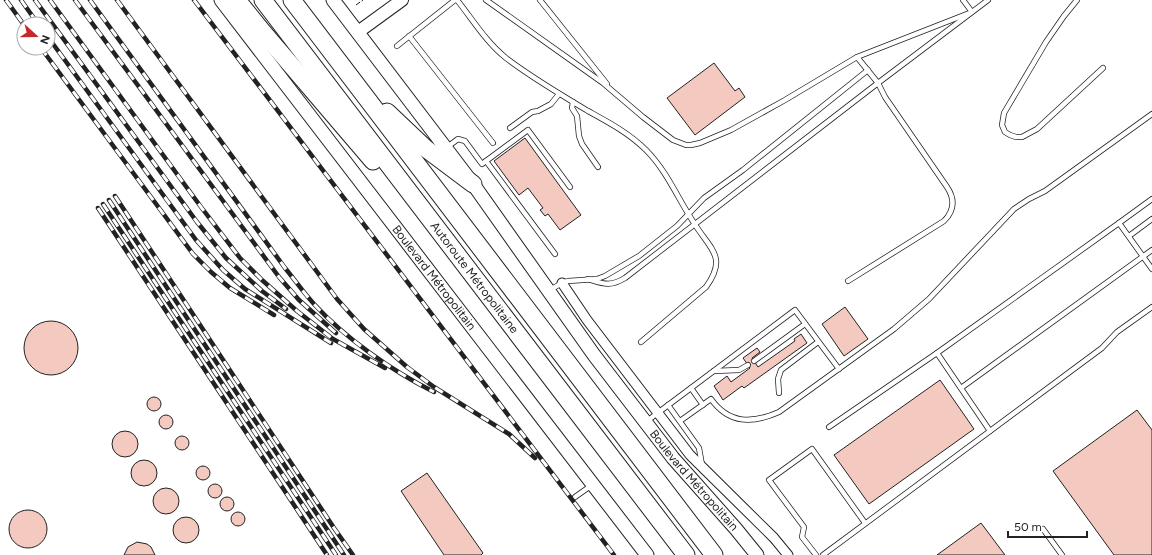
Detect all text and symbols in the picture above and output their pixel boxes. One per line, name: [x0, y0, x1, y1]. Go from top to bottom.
north arrow: [16, 16, 56, 56]
text: N: [37, 33, 52, 46]
street label: Autoroute Métropolitaine: [428, 219, 522, 336]
street label: Boulevard Métropolitain: [389, 222, 479, 333]
street label: Boulevard Métropolitain: [647, 427, 741, 534]
scale bar: [1008, 513, 1087, 539]
text: 50 m: [1014, 520, 1042, 534]

